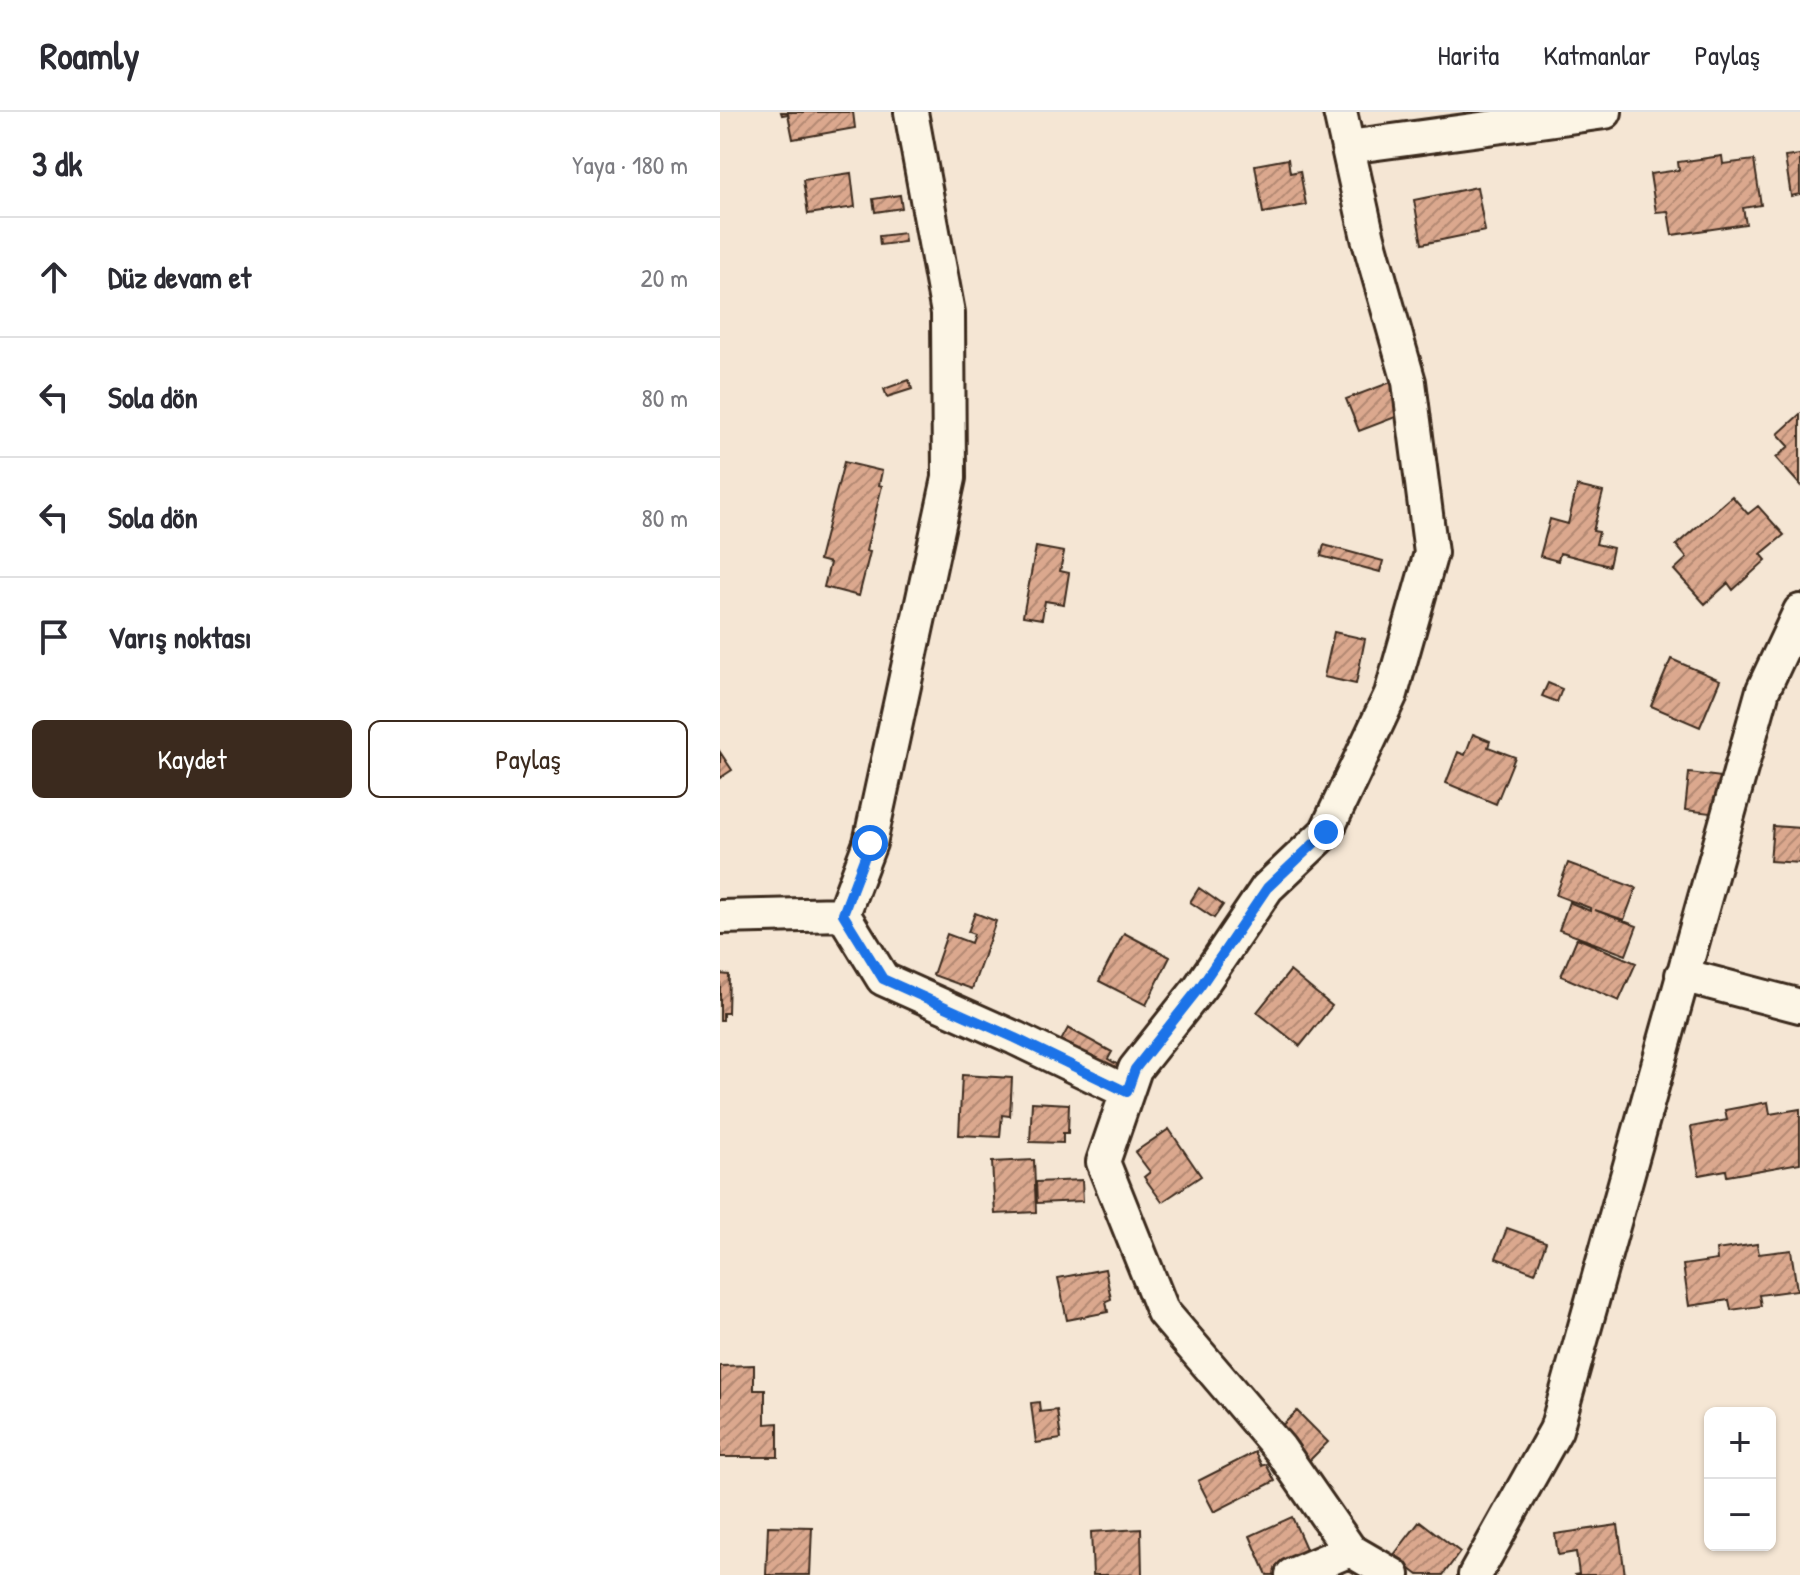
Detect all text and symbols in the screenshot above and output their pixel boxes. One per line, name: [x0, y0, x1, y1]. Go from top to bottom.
text: Roamly: [40, 29, 139, 81]
text: Harita: [1438, 36, 1499, 74]
text: Katmanlar: [1543, 36, 1651, 74]
text: Paylaş: [1695, 36, 1760, 74]
text: 3 dk: [32, 141, 82, 187]
text: Yaya · 180 m: [572, 147, 688, 182]
icon: ahead: [32, 255, 76, 299]
text: Düz devam et: [108, 257, 251, 297]
text: 20 m: [641, 260, 688, 295]
icon: left: [32, 375, 76, 419]
text: Sola dön: [108, 377, 198, 417]
text: 80 m: [641, 380, 688, 415]
icon: left: [32, 495, 76, 539]
text: Sola dön: [108, 497, 198, 537]
text: 80 m: [641, 500, 688, 535]
icon: arrive: [32, 615, 76, 659]
text: Varış noktası: [108, 617, 252, 657]
button: Kaydet: [32, 720, 352, 798]
button: Paylaş: [368, 720, 688, 798]
route end: [1308, 814, 1344, 850]
route start: [852, 825, 888, 861]
map controls: [1704, 1407, 1776, 1551]
button: +: [1704, 1407, 1776, 1479]
button: −: [1704, 1479, 1776, 1551]

